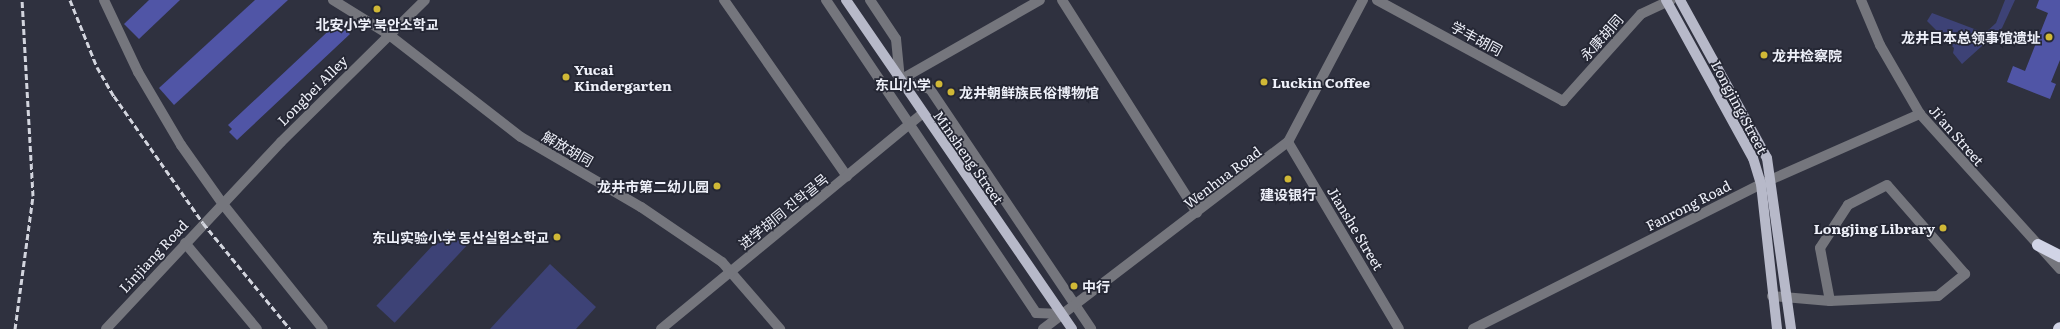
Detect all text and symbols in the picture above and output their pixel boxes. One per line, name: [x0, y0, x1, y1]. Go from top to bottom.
marker: 北安小学 북안소학교: [372, 4, 382, 14]
street label: 永康胡同: [1576, 11, 1626, 63]
place label: 北安小学 북안소학교: [315, 16, 439, 32]
street label: 学丰胡同: [1448, 17, 1506, 59]
place label: 龙井日本总领事馆遗址: [1901, 29, 2041, 45]
marker: 龙井日本总领事馆遗址: [2044, 32, 2054, 42]
place label: 龙井检察院: [1772, 47, 1842, 63]
marker: 龙井检察院: [1759, 50, 1769, 60]
street label: Longbei Alley: [274, 52, 350, 128]
street label: Longjing Street: [1708, 58, 1772, 156]
place label: Yucai Kindergarten: [574, 61, 672, 94]
marker: Yucai Kindergarten: [561, 72, 571, 82]
place label: Luckin Coffee: [1272, 74, 1370, 90]
place label: 东山小学: [875, 76, 931, 92]
marker: Luckin Coffee: [1259, 77, 1269, 87]
marker: 东山小学: [934, 79, 944, 89]
place label: 龙井朝鲜族民俗博物馆: [959, 84, 1099, 100]
marker: 龙井朝鲜族民俗博物馆: [946, 87, 956, 97]
street label: Ji'an Street: [1926, 101, 1988, 169]
street label: Minsheng Street: [930, 107, 1008, 207]
street label: 解放胡同: [540, 127, 596, 169]
street label: Wenhua Road: [1180, 142, 1264, 212]
street label: 进学胡同 진학골목: [735, 170, 831, 252]
marker: 建设银行: [1283, 174, 1293, 184]
street label: Fanrong Road: [1643, 176, 1733, 234]
place label: 龙井市第二幼儿园: [597, 178, 709, 194]
marker: 龙井市第二幼儿园: [712, 181, 722, 191]
street label: Jianshe Street: [1324, 183, 1388, 273]
place label: 建设银行: [1260, 186, 1316, 202]
street label: Linjiang Road: [115, 216, 191, 296]
place label: Longjing Library: [1814, 220, 1935, 236]
marker: Longjing Library: [1938, 223, 1948, 233]
place label: 东山实验小学 동산실험소학교: [372, 229, 549, 245]
marker: 东山实验小学 동산실험소학교: [552, 232, 562, 242]
place label: 中行: [1082, 278, 1110, 294]
marker: 中行: [1069, 281, 1079, 291]

